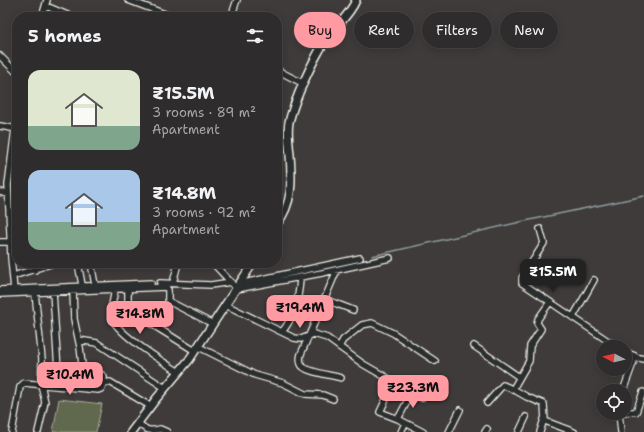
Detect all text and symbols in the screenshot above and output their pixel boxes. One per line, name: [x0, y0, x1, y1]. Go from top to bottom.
chip: Buy: [294, 12, 346, 48]
chip: Rent: [354, 12, 414, 48]
chip: Filters: [422, 12, 492, 48]
chip: New: [500, 12, 558, 48]
text: 5 homes: [28, 25, 101, 47]
icon: filters: [244, 25, 266, 47]
text: ₹15.5M: [152, 82, 215, 104]
icon: home: [60, 86, 108, 134]
text: 3 rooms · 89 m²: [152, 104, 256, 121]
text: Apartment: [152, 121, 220, 138]
text: ₹14.8M: [152, 182, 216, 204]
icon: home: [60, 186, 108, 234]
text: 3 rooms · 92 m²: [152, 204, 256, 221]
text: Apartment: [152, 221, 220, 238]
pin: ₹15.5M: [520, 259, 586, 293]
text: ₹15.5M: [529, 263, 577, 280]
pin: ₹19.4M: [267, 295, 333, 329]
text: ₹19.4M: [275, 299, 325, 316]
pin: ₹14.8M: [107, 301, 173, 335]
text: ₹14.8M: [115, 305, 165, 322]
north arrow: [596, 340, 632, 376]
map controls: [596, 340, 632, 420]
pin: ₹10.4M: [37, 362, 103, 396]
text: ₹10.4M: [46, 366, 94, 383]
pin: ₹23.3M: [380, 375, 446, 409]
text: ₹23.3M: [387, 379, 439, 396]
button: locate: [596, 384, 632, 420]

